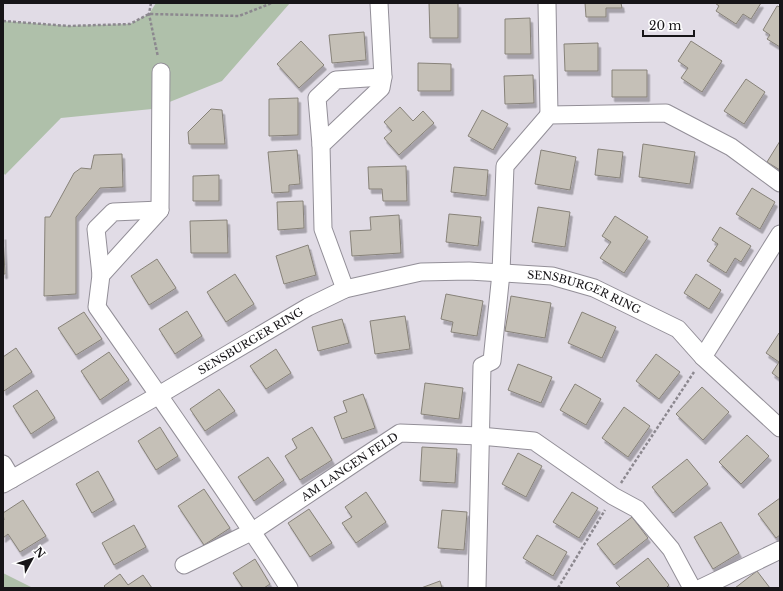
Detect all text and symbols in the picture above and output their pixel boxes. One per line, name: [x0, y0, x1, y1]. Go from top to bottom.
scale bar: [643, 12, 694, 38]
text: 20 m: [649, 18, 681, 33]
street label: SENSBURGER RING: [527, 268, 644, 317]
street label: SENSBURGER RING: [195, 304, 306, 377]
street label: AM LANGEN FELD: [297, 429, 401, 504]
north arrow: [12, 539, 52, 579]
text: N: [31, 544, 49, 562]

